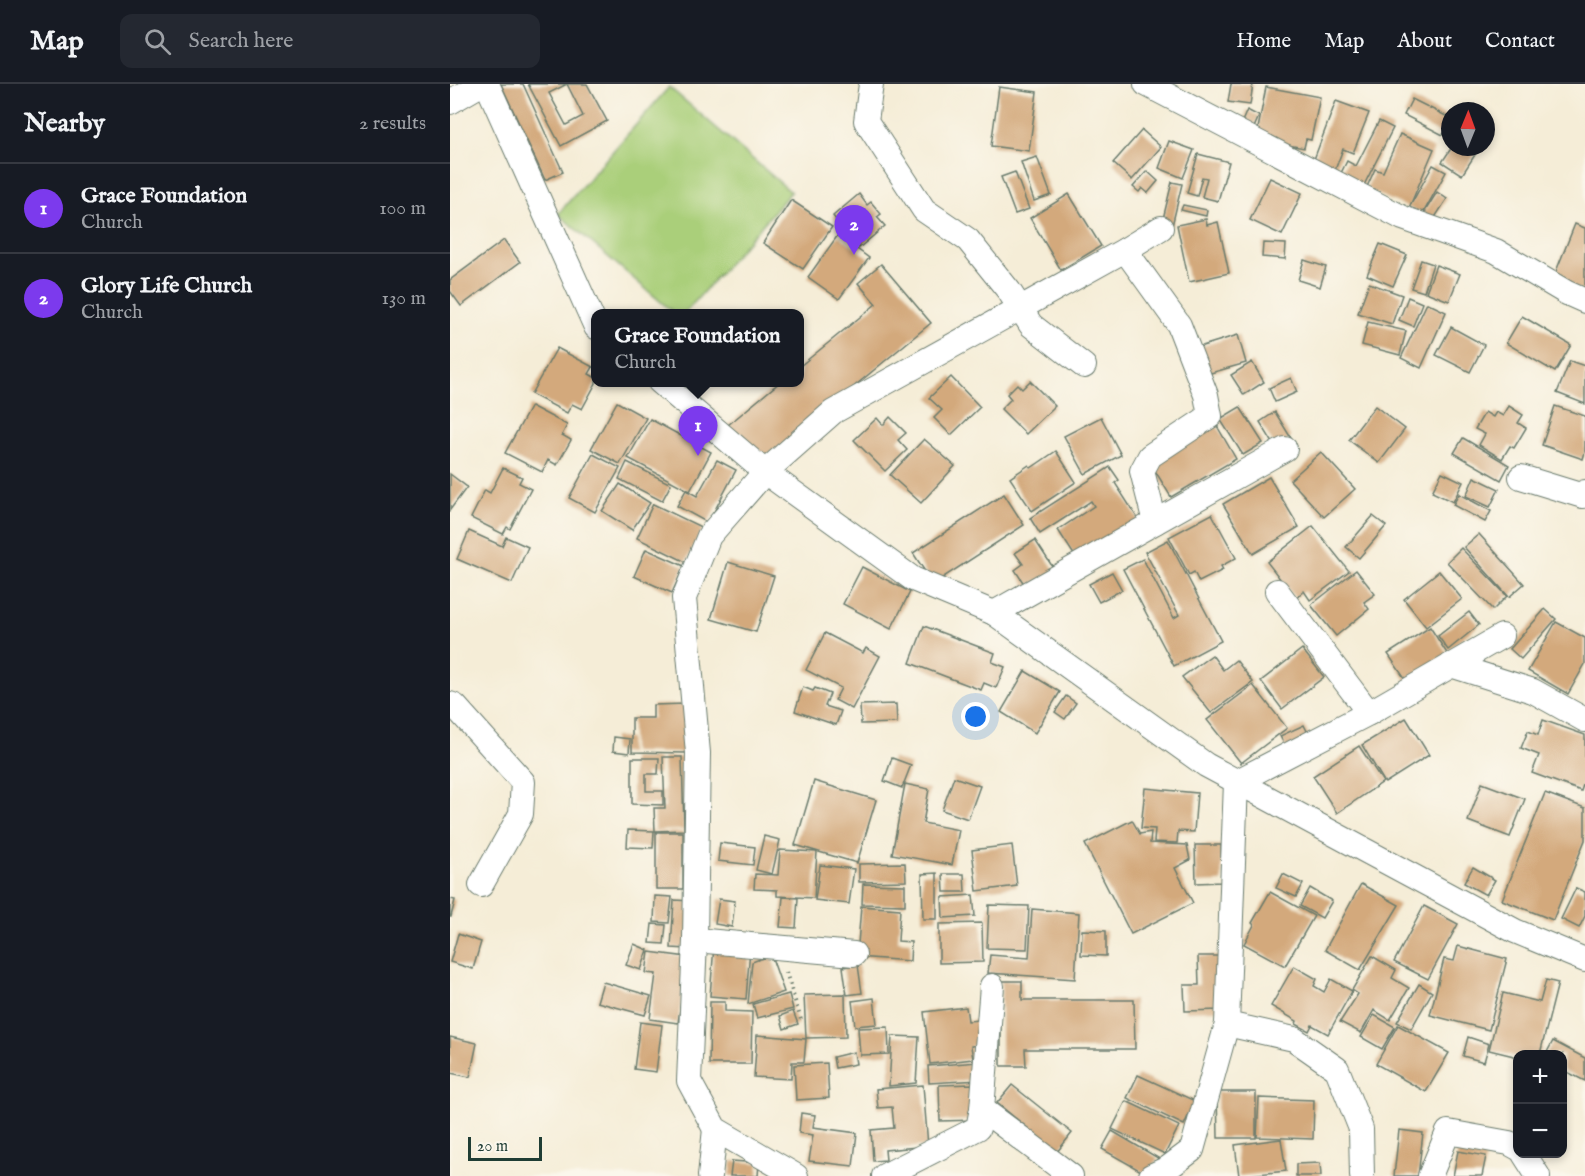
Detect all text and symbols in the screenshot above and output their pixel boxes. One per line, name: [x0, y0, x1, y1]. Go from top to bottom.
search box: [120, 14, 540, 68]
text: Map: [30, 24, 84, 59]
icon: search: [141, 25, 174, 58]
text: Search here: [189, 27, 293, 55]
text: Home: [1236, 28, 1291, 55]
text: Map: [1324, 28, 1364, 55]
text: About: [1397, 28, 1452, 55]
text: Contact: [1485, 28, 1555, 55]
north arrow: [1441, 102, 1495, 156]
text: Nearby: [24, 107, 105, 140]
text: 2 results: [359, 111, 426, 136]
text: Grace Foundation: [81, 182, 247, 210]
text: 1: [40, 196, 47, 221]
text: 100 m: [379, 196, 426, 221]
pin: 2: [834, 206, 874, 255]
text: Church: [81, 210, 143, 235]
text: Glory Life Church: [81, 272, 252, 300]
text: 2: [39, 286, 48, 311]
text: 130 m: [381, 286, 426, 311]
text: Church: [81, 300, 143, 325]
popup: [591, 309, 804, 387]
text: Grace Foundation: [614, 322, 781, 350]
text: Church: [614, 350, 676, 375]
pin: 1: [678, 406, 718, 456]
your location: [961, 702, 990, 731]
map controls: [1513, 1050, 1567, 1158]
button: +: [1513, 1050, 1567, 1104]
button: −: [1513, 1104, 1567, 1158]
scale bar: [468, 1134, 542, 1162]
text: 20 m: [477, 1137, 508, 1157]

